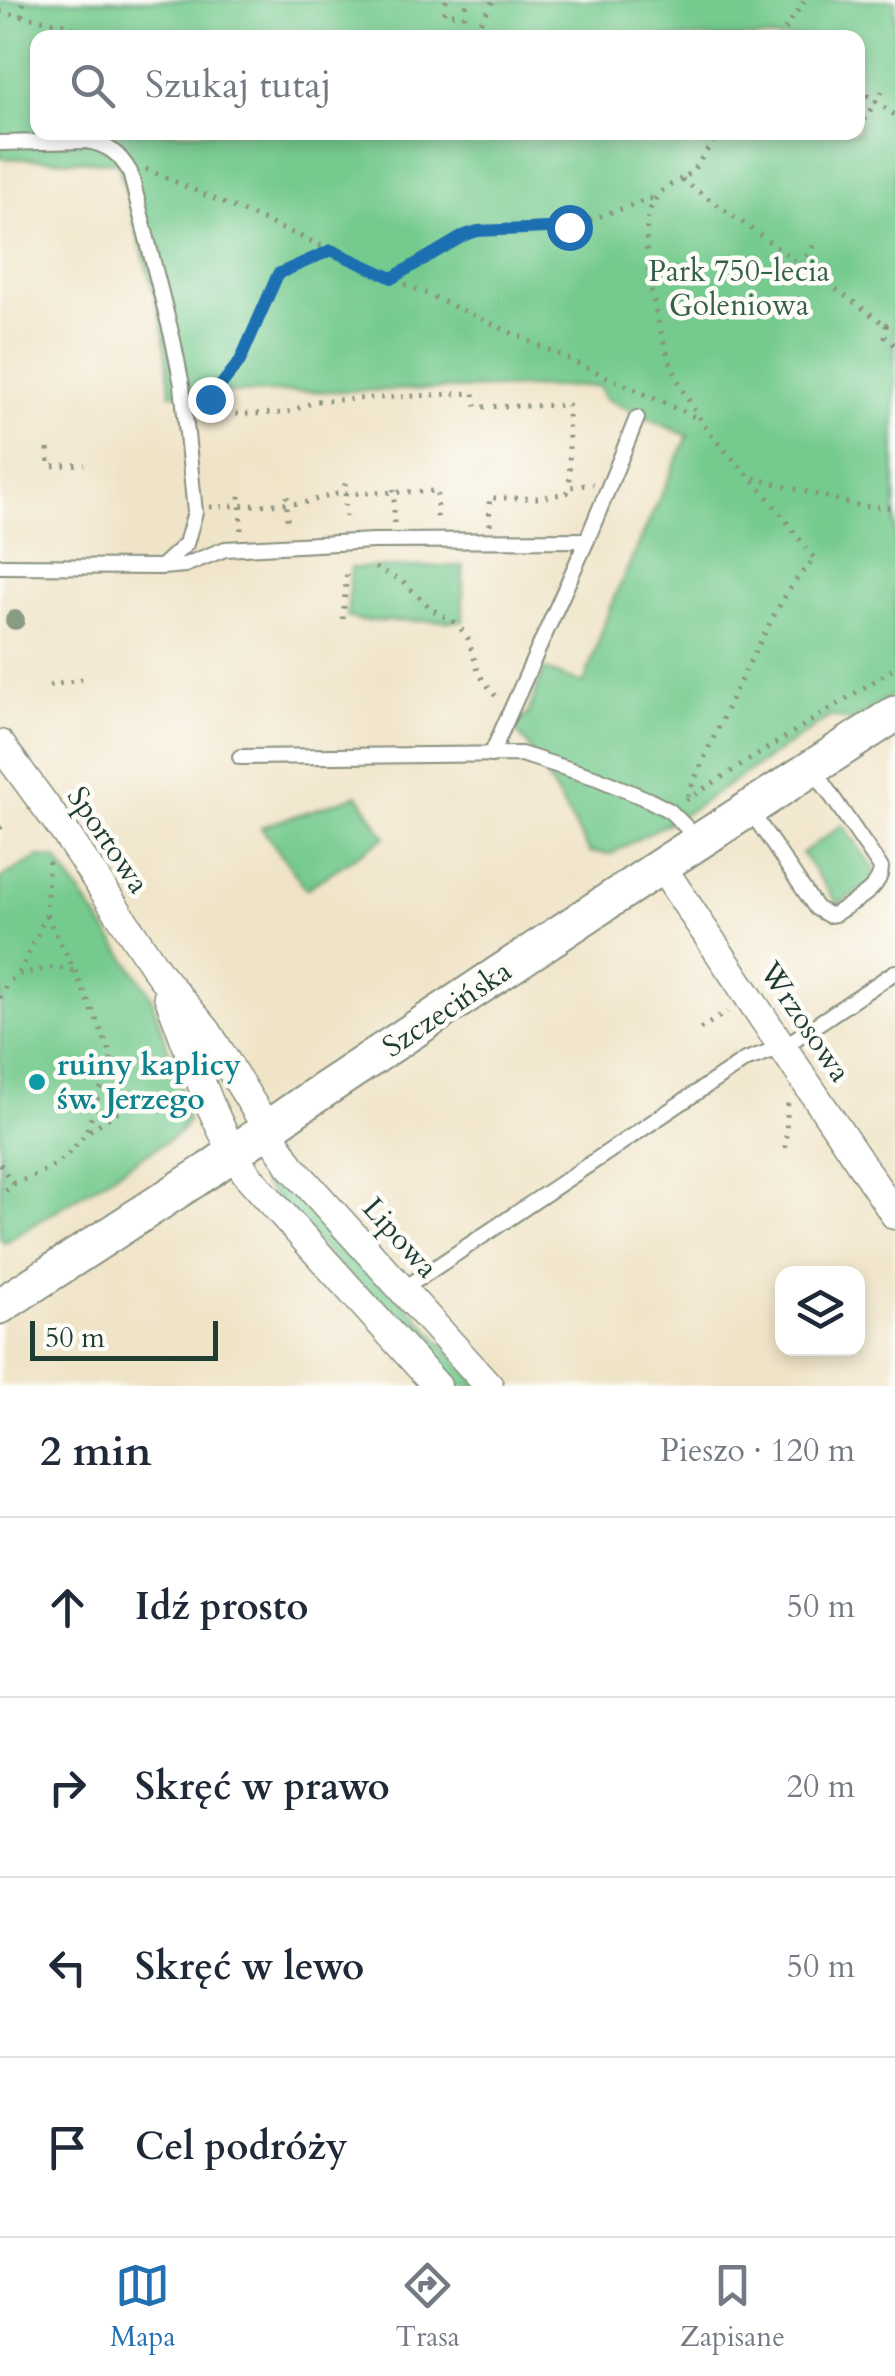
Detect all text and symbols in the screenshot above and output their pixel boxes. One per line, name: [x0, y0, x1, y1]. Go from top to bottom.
search box: [30, 30, 865, 140]
icon: search: [65, 58, 120, 113]
text: Szukaj tutaj: [145, 59, 332, 111]
route start: [547, 205, 593, 251]
park label: Park 750-lecia Goleniowa: [648, 251, 830, 326]
route end: [188, 377, 234, 423]
street label: Sportowa: [57, 778, 159, 902]
street label: Szczecińska: [374, 951, 520, 1067]
street label: Wrzosowa: [749, 953, 860, 1090]
place label: ruiny kaplicy św. Jerzego: [57, 1045, 241, 1120]
marker: ruiny kaplicy św. Jerzego: [26, 1071, 48, 1093]
street label: Lipowa: [353, 1189, 447, 1287]
map controls: [775, 1266, 865, 1356]
button: layers: [775, 1266, 865, 1356]
scale bar: [30, 1316, 218, 1360]
text: 50 m: [45, 1319, 105, 1357]
text: 2 min: [40, 1423, 152, 1480]
text: Pieszo · 120 m: [660, 1429, 855, 1473]
icon: ahead: [40, 1580, 95, 1635]
text: Idź prosto: [135, 1581, 308, 1633]
text: 50 m: [787, 1585, 855, 1629]
icon: right: [40, 1760, 95, 1815]
text: Skręć w prawo: [135, 1761, 390, 1813]
text: 20 m: [787, 1765, 855, 1809]
icon: left: [40, 1940, 95, 1995]
text: Skręć w lewo: [135, 1941, 364, 1993]
text: 50 m: [787, 1945, 855, 1989]
icon: arrive: [40, 2120, 95, 2175]
text: Cel podróży: [135, 2121, 348, 2173]
tab: Mapa: [110, 2258, 176, 2356]
tab: Trasa: [396, 2258, 460, 2356]
tab: Zapisane: [680, 2258, 785, 2356]

